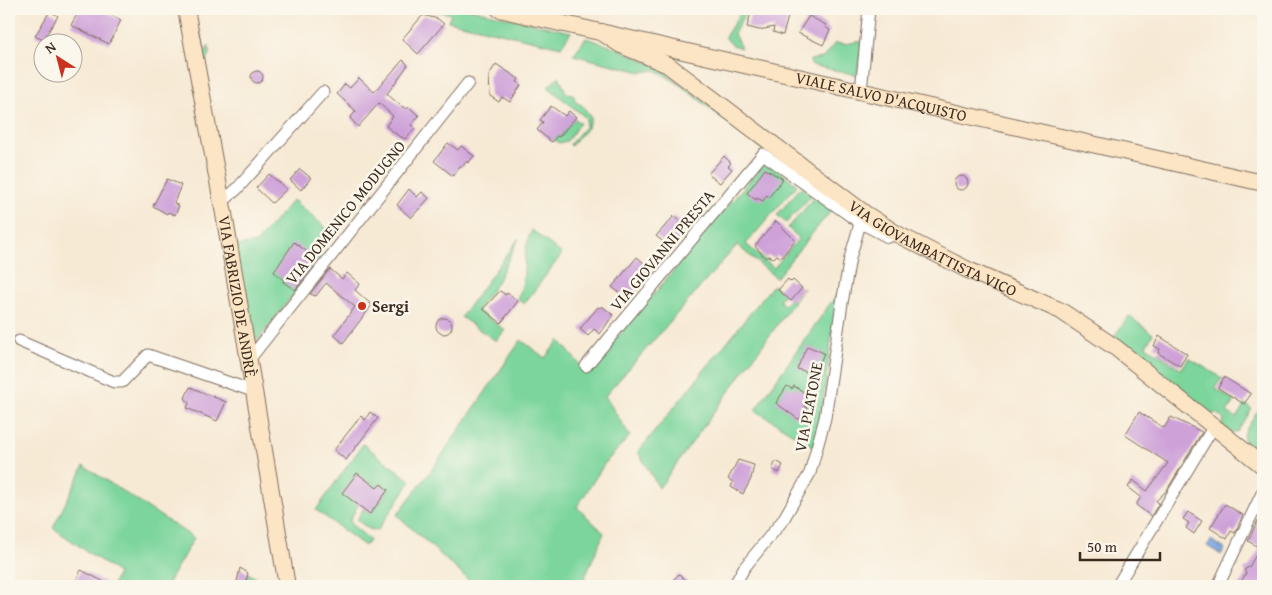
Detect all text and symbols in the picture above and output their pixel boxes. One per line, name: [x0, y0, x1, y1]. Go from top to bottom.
north arrow: [32, 32, 82, 82]
text: N: [41, 36, 61, 58]
street label: VIALE SALVO D'ACQUISTO: [793, 65, 970, 127]
street label: VIA DOMENICO MODUGNO: [279, 135, 411, 289]
street label: VIA GIOVANNI PRESTA: [604, 184, 720, 316]
street label: VIA GIOVAMBATTISTA VICO: [844, 194, 1021, 302]
street label: VIA FABRIZIO DE ANDRÈ: [212, 214, 263, 379]
place label: Sergi: [372, 294, 409, 318]
marker: Sergi: [356, 300, 368, 312]
street label: VIA PLATONE: [788, 360, 828, 454]
scale bar: [1080, 530, 1160, 562]
text: 50 m: [1087, 536, 1118, 557]

